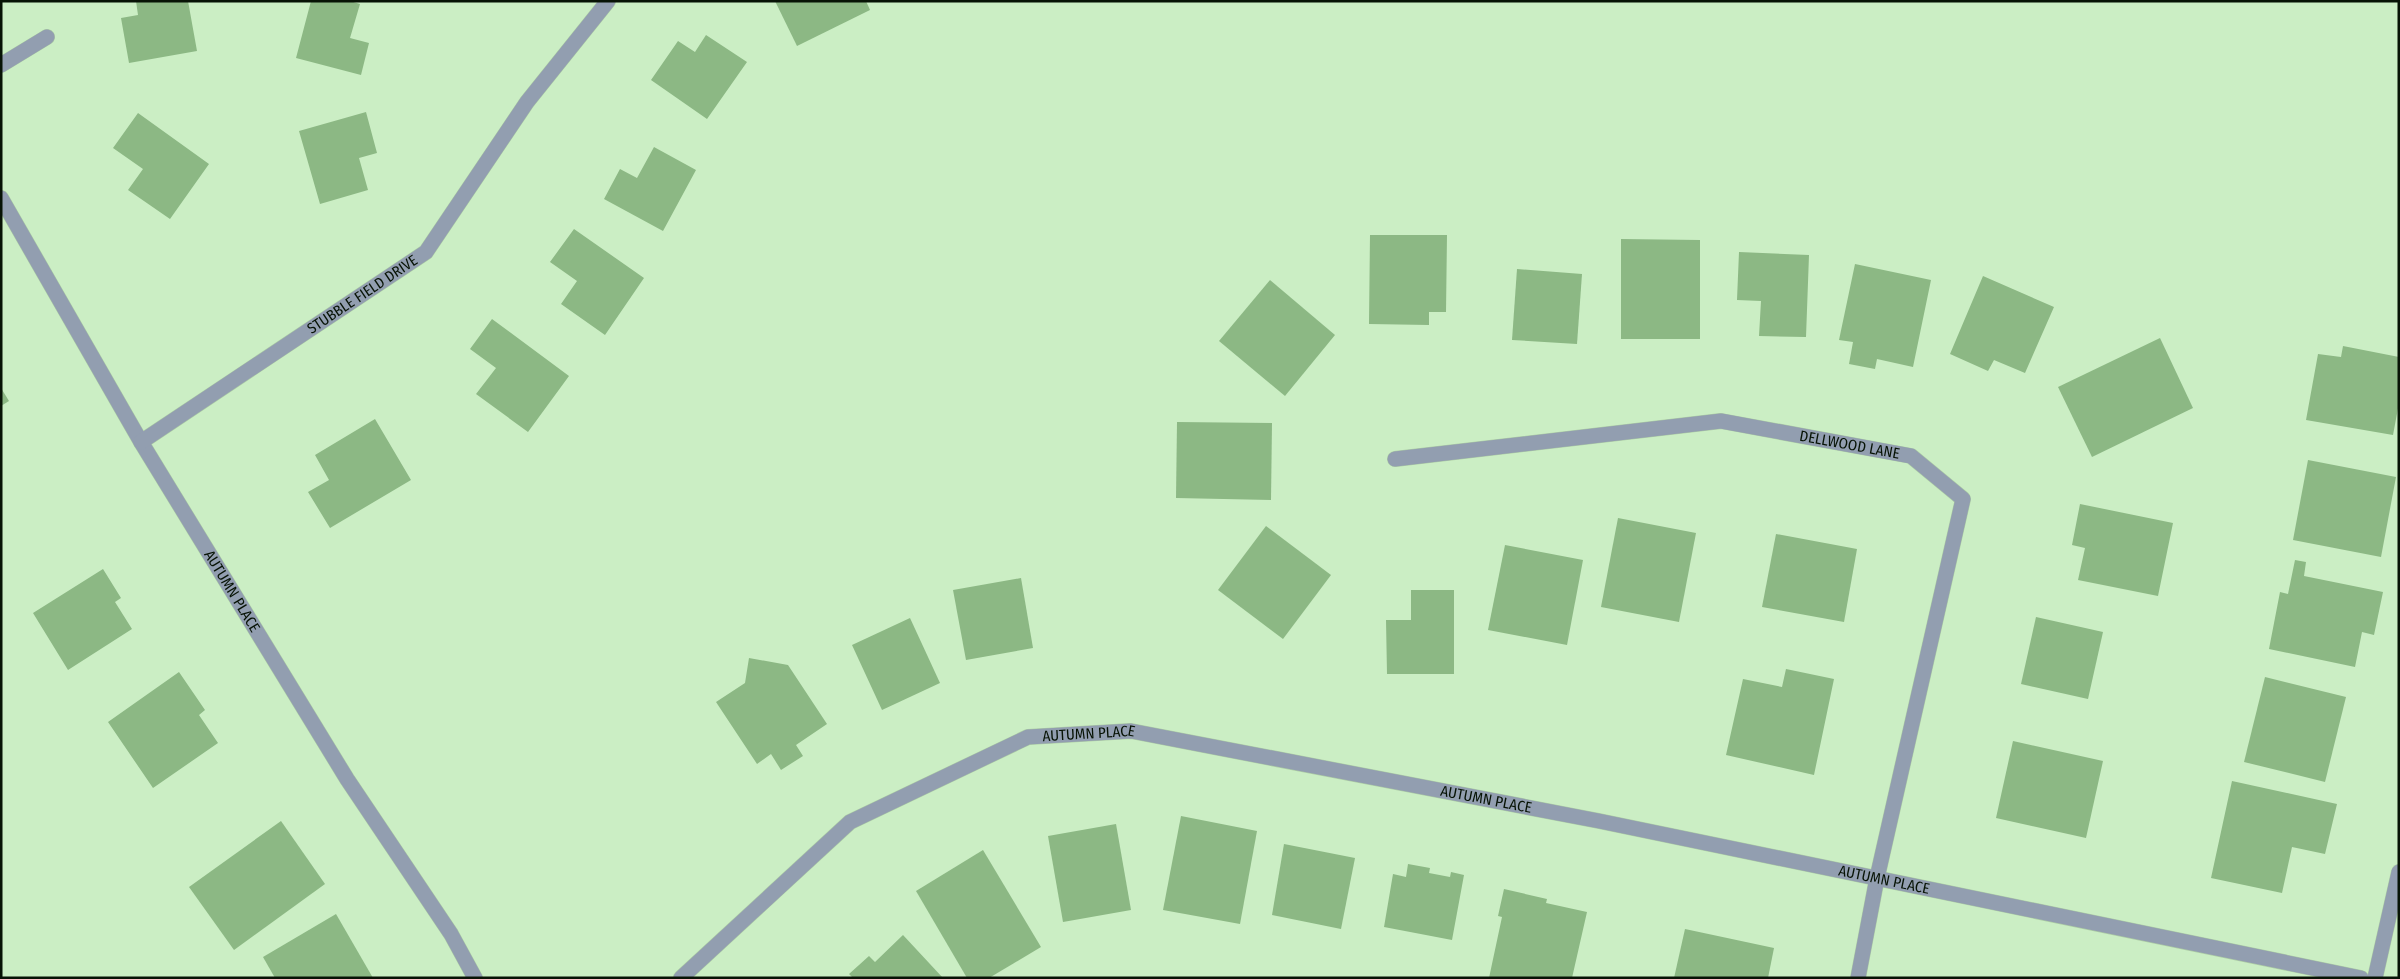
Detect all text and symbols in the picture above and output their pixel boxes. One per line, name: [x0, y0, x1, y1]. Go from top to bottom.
street label: STUBBLE FIELD DRIVE: [304, 251, 421, 338]
street label: DELLWOOD LANE: [1798, 427, 1901, 463]
street label: AUTUMN PLACE: [200, 547, 264, 635]
street label: AUTUMN PLACE: [1042, 722, 1137, 745]
street label: AUTUMN PLACE: [1439, 782, 1533, 817]
street label: AUTUMN PLACE: [1837, 862, 1931, 898]

